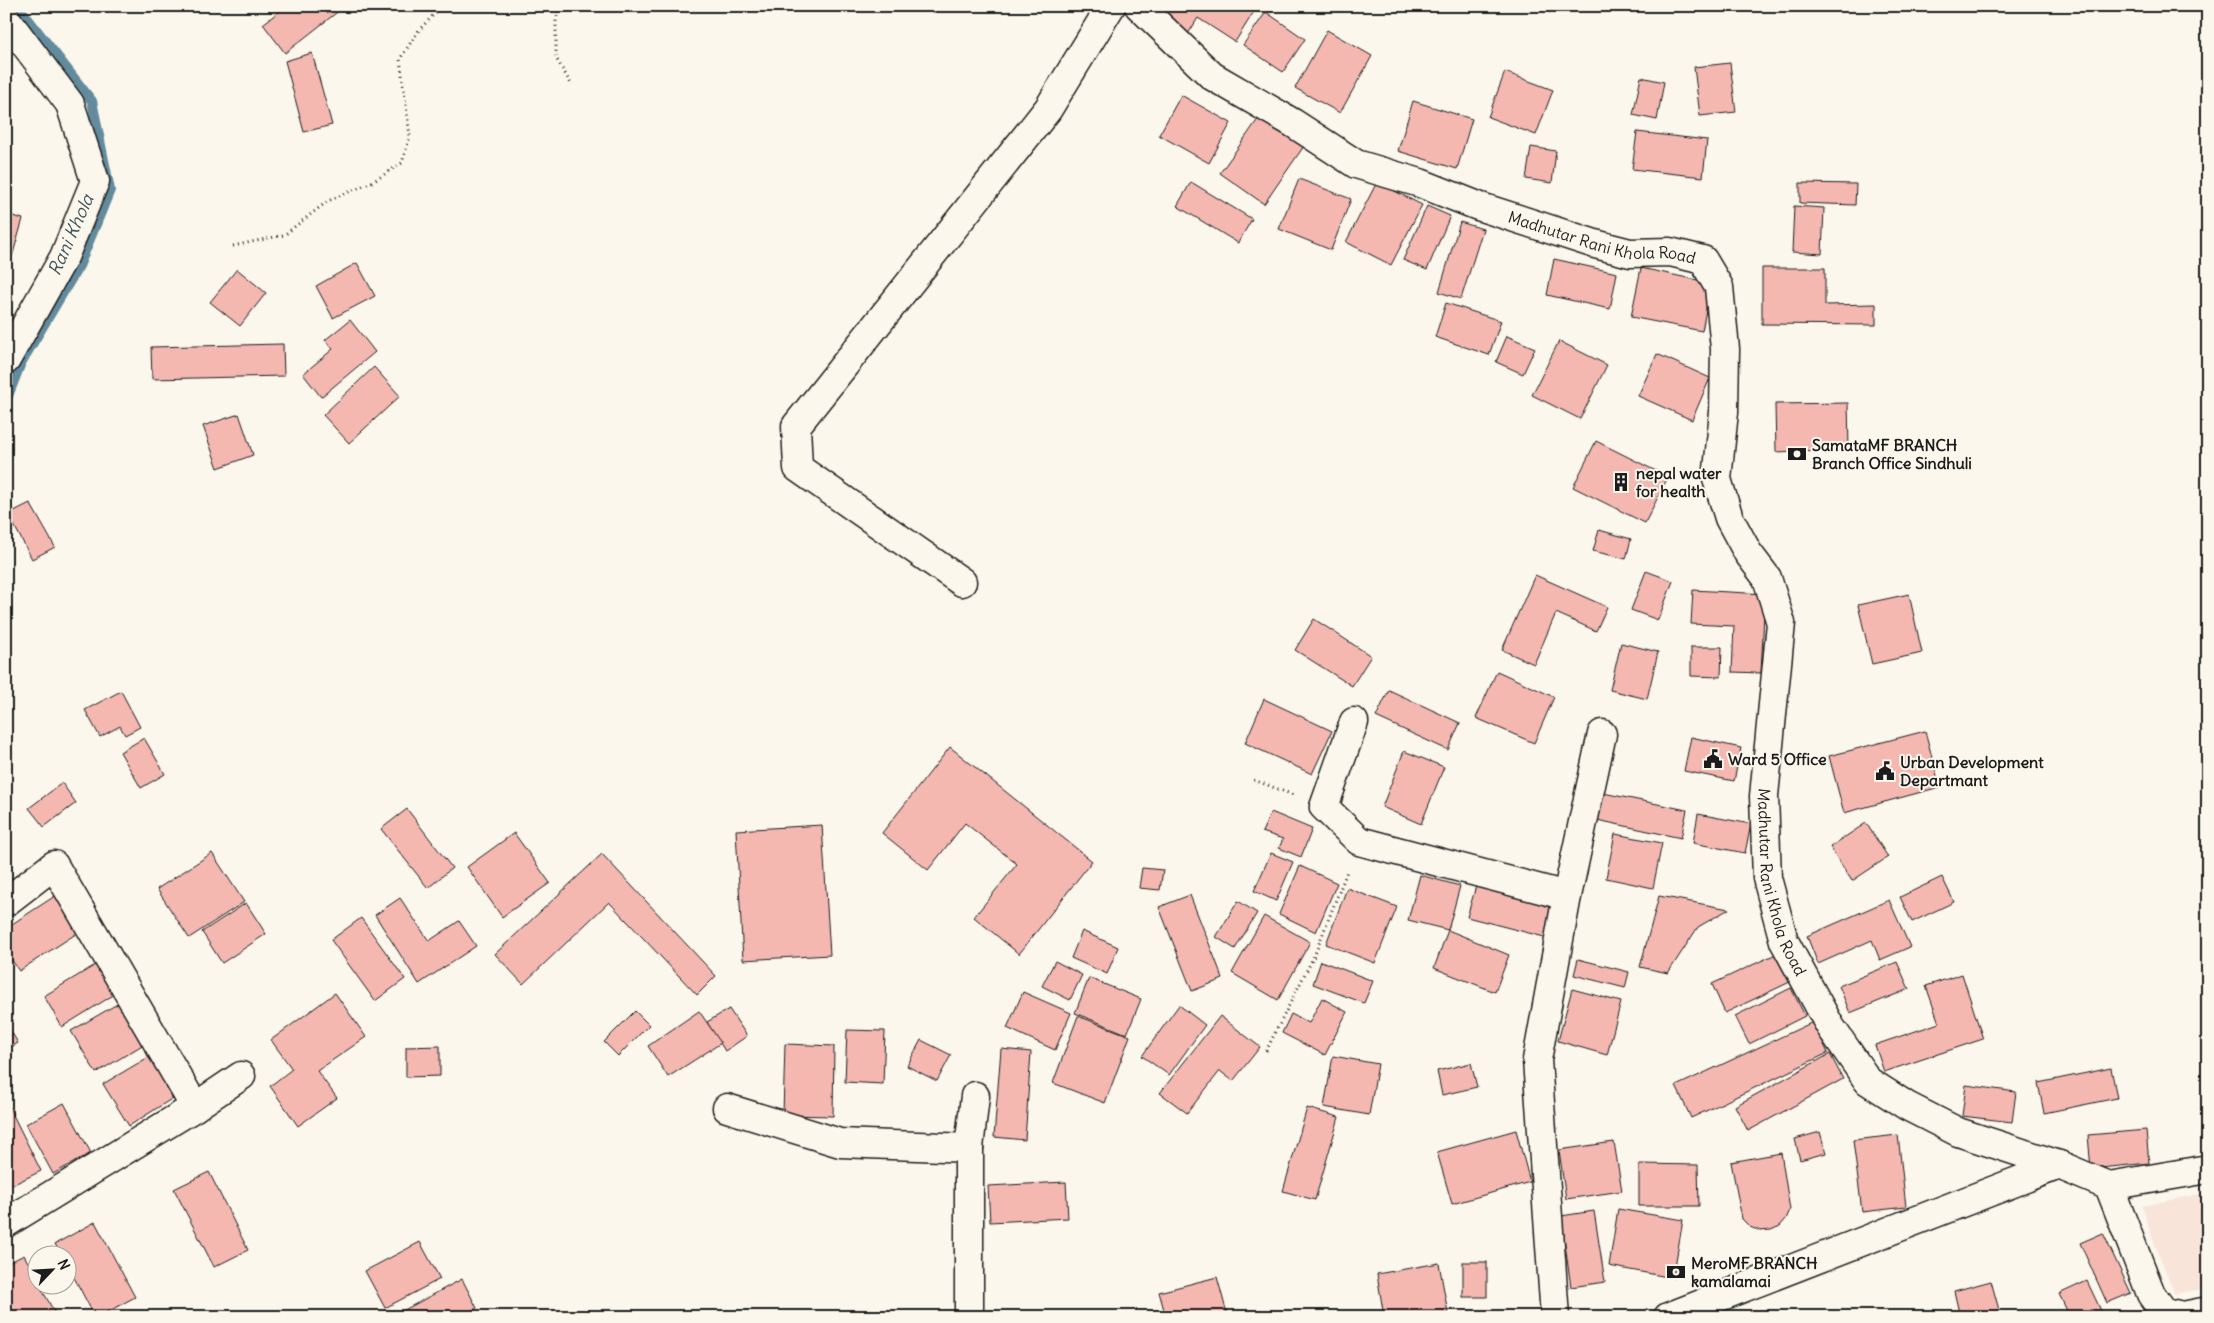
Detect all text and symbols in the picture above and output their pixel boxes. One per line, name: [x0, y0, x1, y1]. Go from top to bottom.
water label: Rani Khola: [42, 189, 99, 279]
street label: Madhutar Rani Khola Road: [1506, 207, 1698, 268]
place label: SamataMF BRANCH Branch Office Sindhuli: [1812, 435, 1972, 473]
bank icon: SamataMF BRANCH Branch Office Sindhuli: [1786, 443, 1808, 465]
place label: nepal water for health: [1636, 463, 1722, 501]
building icon: nepal water for health: [1610, 471, 1632, 493]
public building icon: Ward 5 Office: [1702, 748, 1724, 770]
place label: Ward 5 Office: [1728, 749, 1827, 769]
place label: Urban Development Departmant: [1900, 752, 2044, 791]
public building icon: Urban Development Departmant: [1874, 760, 1896, 782]
street label: Madhutar Rani Khola Road: [1754, 787, 1811, 979]
north arrow: [28, 1246, 78, 1296]
place label: MeroMF BRANCH kamalamai: [1691, 1253, 1818, 1291]
text: N: [54, 1256, 74, 1273]
bank icon: MeroMF BRANCH kamalamai: [1665, 1261, 1687, 1283]

